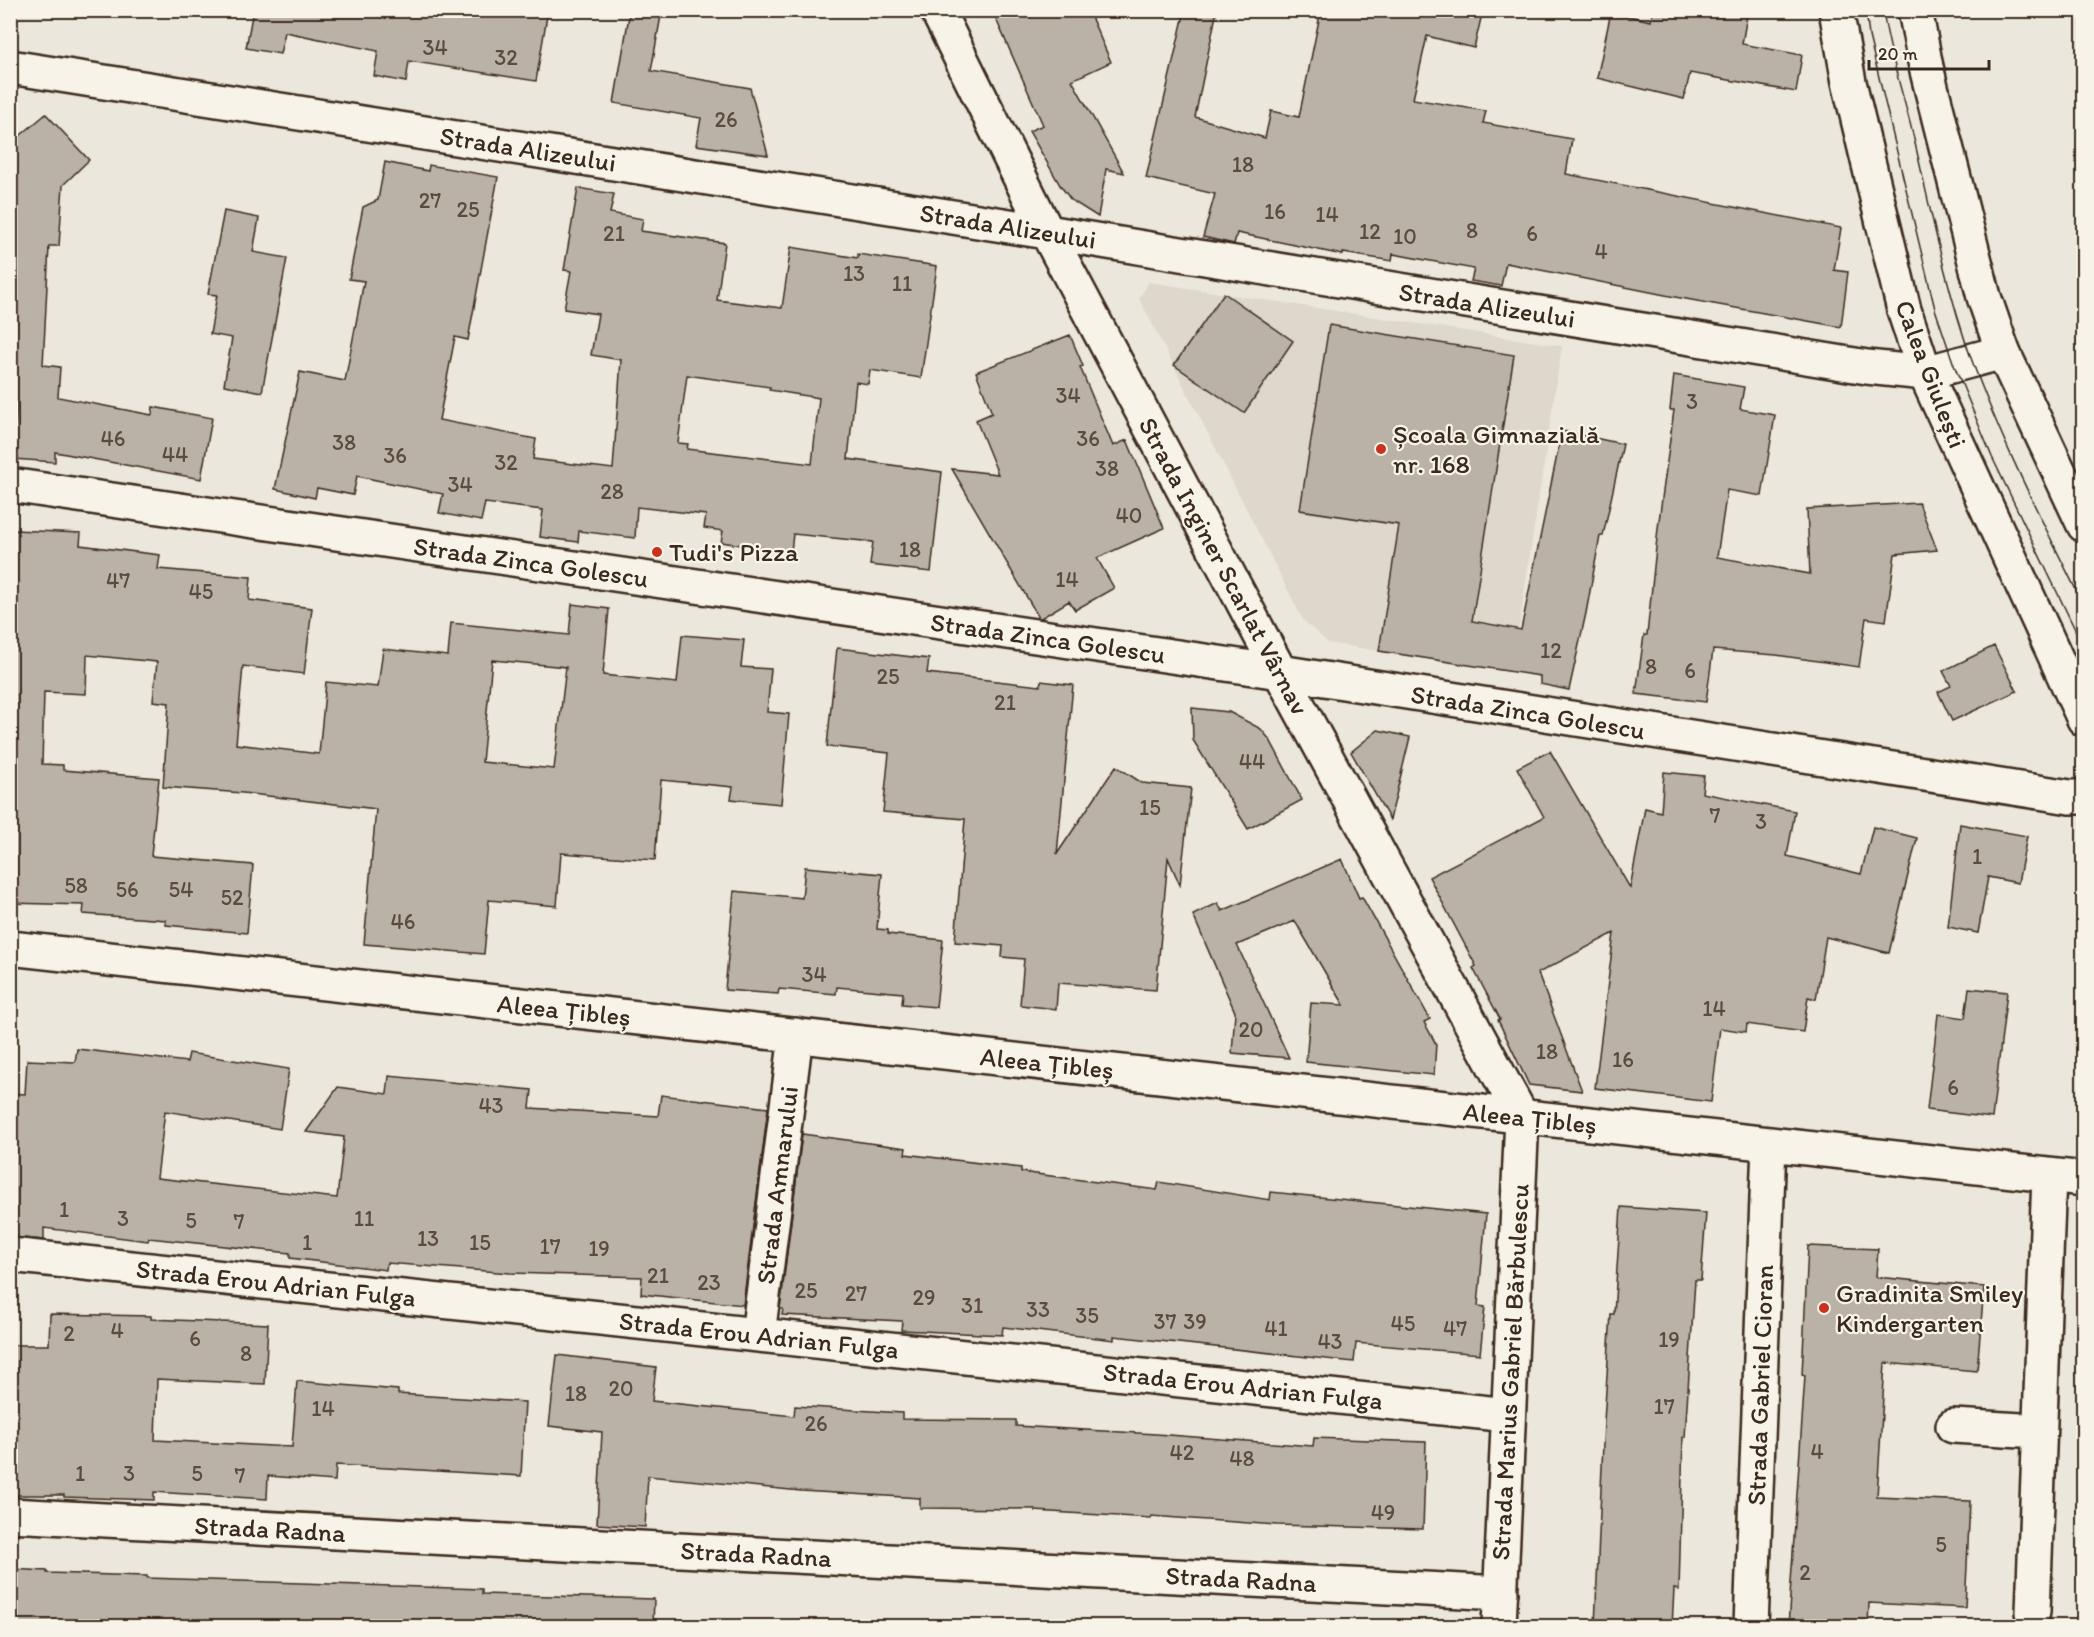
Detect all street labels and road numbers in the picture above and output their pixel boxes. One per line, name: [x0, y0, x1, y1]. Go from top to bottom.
street label: Strada Alizeului: [438, 119, 618, 179]
street label: Strada Alizeului: [918, 196, 1098, 256]
street label: Strada Alizeului: [1397, 275, 1577, 335]
street label: Calea Giulești: [1888, 295, 1974, 453]
street label: Strada Inginer Scarlat Vârnav: [1132, 412, 1316, 720]
street label: Strada Zinca Golescu: [412, 530, 650, 594]
street label: Strada Zinca Golescu: [929, 606, 1167, 670]
street label: Strada Zinca Golescu: [1409, 678, 1647, 746]
street label: Aleea Țibleș: [496, 987, 632, 1033]
street label: Aleea Țibleș: [979, 1040, 1115, 1086]
street label: Strada Amnarului: [749, 1084, 805, 1286]
street label: Aleea Țibleș: [1462, 1095, 1598, 1141]
street label: Strada Marius Gabriel Bărbulescu: [1484, 1183, 1536, 1561]
street label: Strada Erou Adrian Fulga: [135, 1252, 418, 1314]
street label: Strada Gabriel Cioran: [1740, 1264, 1780, 1506]
street label: Strada Erou Adrian Fulga: [618, 1304, 901, 1366]
street label: Strada Erou Adrian Fulga: [1102, 1355, 1385, 1417]
street label: Strada Radna: [194, 1509, 347, 1549]
street label: Strada Radna: [680, 1534, 833, 1574]
street label: Strada Radna: [1165, 1559, 1318, 1599]

